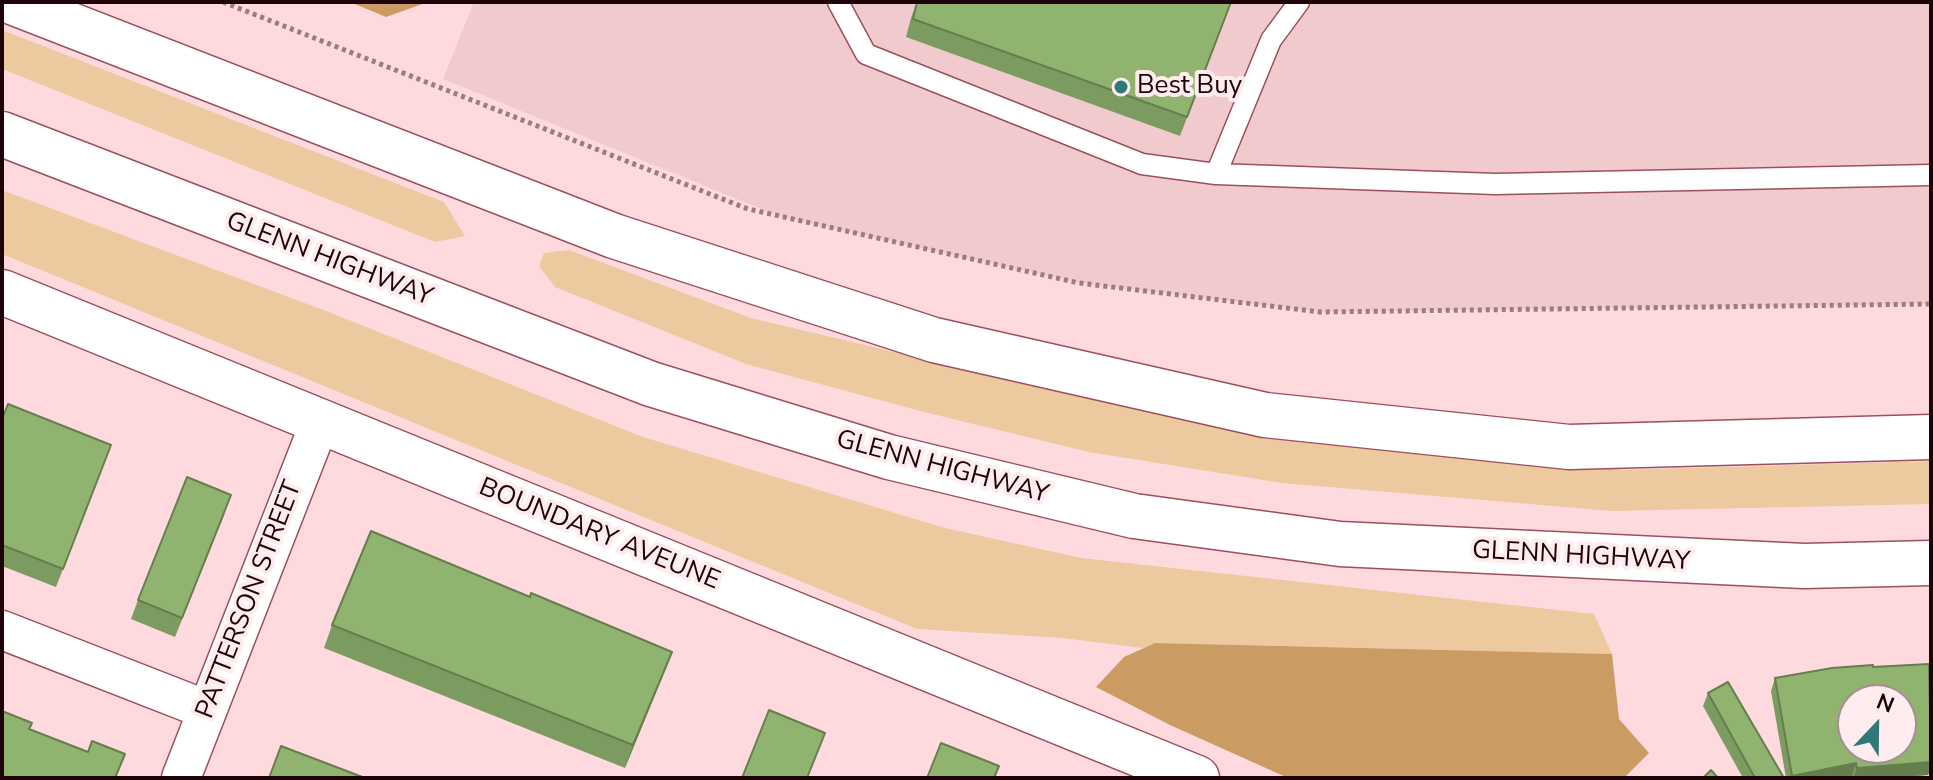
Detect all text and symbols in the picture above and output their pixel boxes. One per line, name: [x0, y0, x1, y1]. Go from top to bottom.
place label: Best Buy: [1137, 71, 1242, 103]
marker: Best Buy: [1112, 78, 1130, 96]
street label: GLENN HIGHWAY: [221, 206, 437, 314]
street label: GLENN HIGHWAY: [832, 425, 1052, 511]
street label: BOUNDARY AVEUNE: [474, 472, 724, 598]
street label: PATTERSON STREET: [190, 477, 310, 723]
street label: GLENN HIGHWAY: [1471, 536, 1691, 578]
north arrow: [1837, 684, 1917, 764]
text: N: [1872, 687, 1898, 721]

